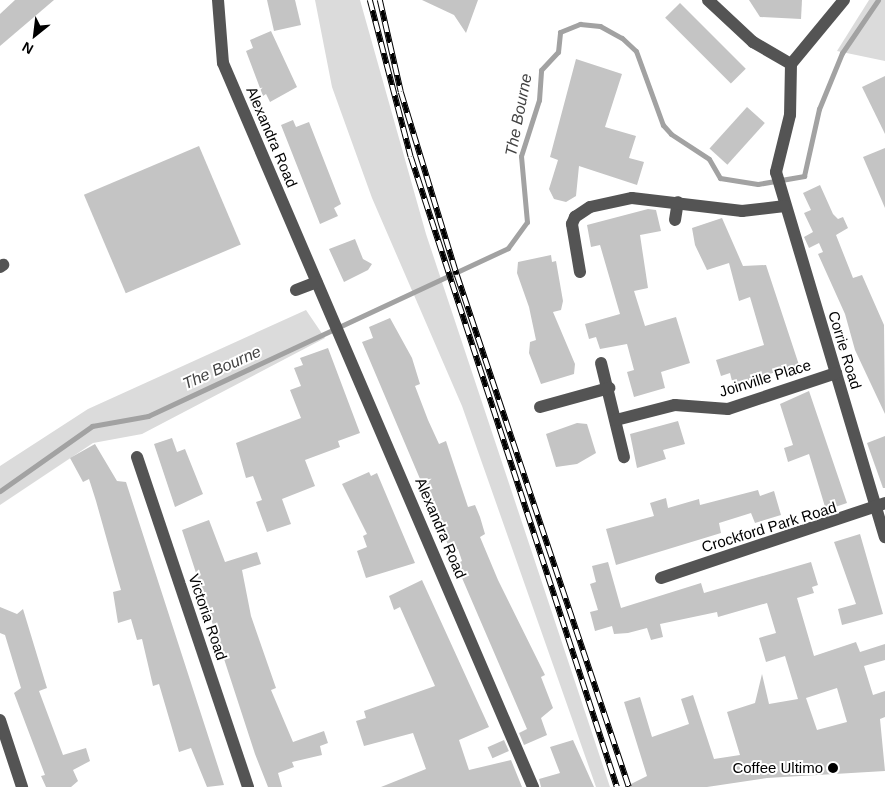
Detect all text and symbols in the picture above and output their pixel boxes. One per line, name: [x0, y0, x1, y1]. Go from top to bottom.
north arrow: [10, 10, 60, 60]
text: N: [19, 39, 36, 58]
water label: The Bourne: [502, 72, 536, 158]
street label: Alexandra Road: [243, 84, 301, 190]
street label: Corrie Road: [825, 309, 865, 391]
water label: The Bourne: [180, 342, 264, 394]
street label: Joinville Place: [717, 355, 813, 401]
street label: Alexandra Road: [412, 475, 470, 581]
street label: Crockford Park Road: [699, 498, 839, 556]
street label: Victoria Road: [185, 572, 231, 662]
place label: Coffee Ultimo: [732, 759, 823, 777]
marker: Coffee Ultimo: [827, 762, 839, 774]

